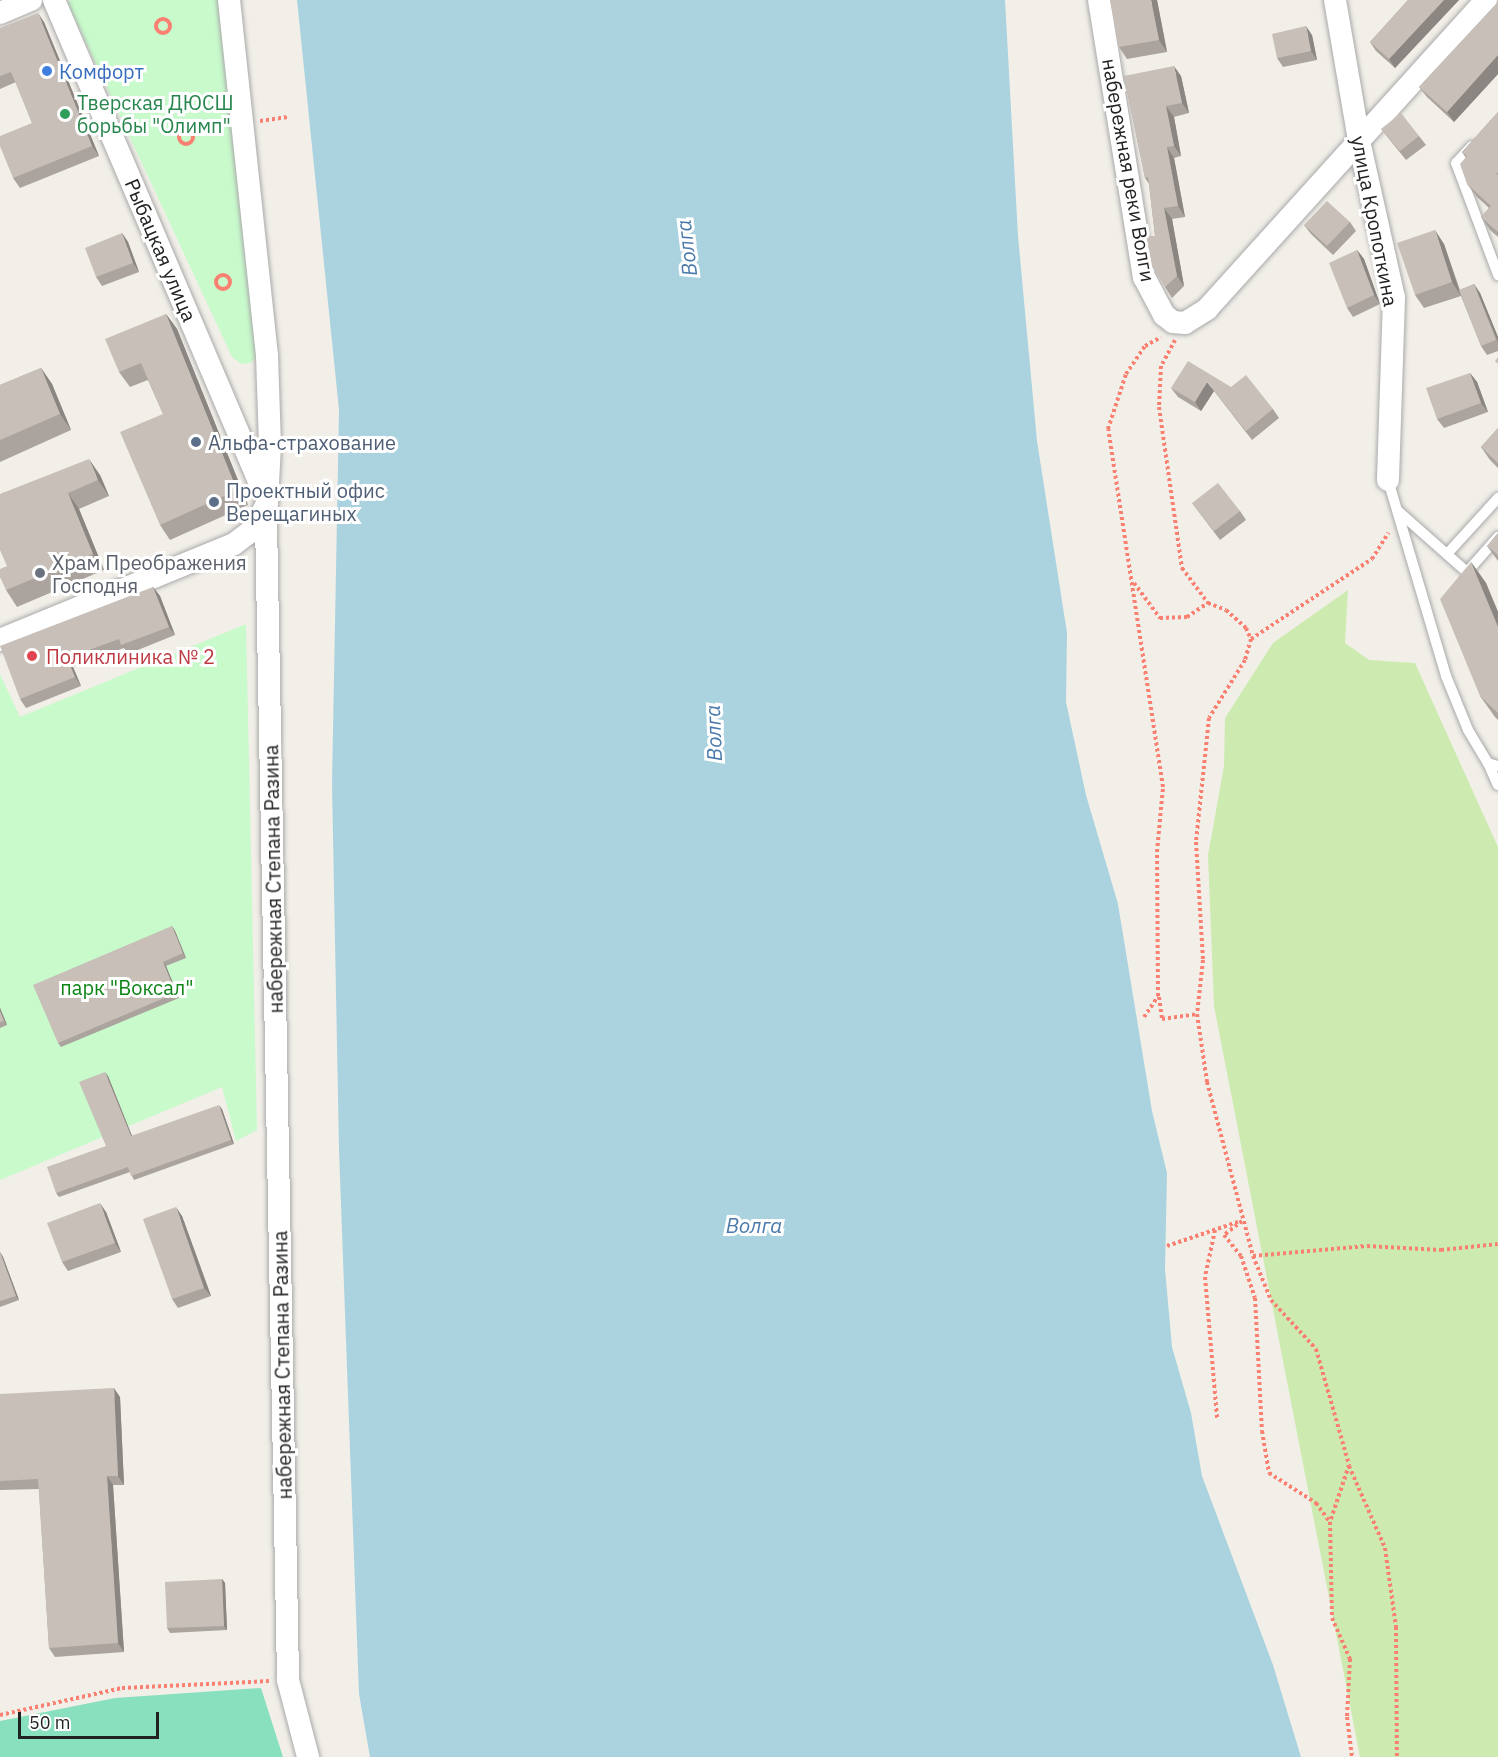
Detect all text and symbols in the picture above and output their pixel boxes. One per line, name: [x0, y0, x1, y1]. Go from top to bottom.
street label: набережная реки Волги: [1098, 56, 1160, 284]
place label: Комфорт: [59, 59, 144, 83]
marker: Комфорт: [40, 64, 54, 78]
place label: Тверская ДЮСШ борьбы "Олимп": [77, 90, 233, 137]
marker: Тверская ДЮСШ борьбы "Олимп": [58, 107, 72, 121]
street label: улица Кропоткина: [1347, 134, 1403, 308]
street label: Рыбацкая улица: [120, 175, 202, 325]
water label: Волга: [670, 218, 702, 278]
place label: Альфа-страхование: [208, 430, 396, 454]
marker: Альфа-страхование: [189, 435, 203, 449]
place label: Проектный офис Верещагиных: [226, 478, 385, 525]
marker: Проектный офис Верещагиных: [207, 495, 221, 509]
place label: Храм Преображения Господня: [52, 550, 247, 597]
marker: Храм Преображения Господня: [33, 566, 47, 580]
place label: Поликлиника № 2: [46, 644, 215, 668]
marker: Поликлиника № 2: [23, 647, 41, 665]
water label: Волга: [699, 704, 727, 762]
street label: набережная Степана Разина: [259, 744, 287, 1014]
park label: парк "Воксал": [60, 975, 194, 999]
water label: Волга: [726, 1212, 782, 1238]
street label: набережная Степана Разина: [268, 1230, 296, 1500]
scale bar: [21, 1700, 162, 1738]
text: 50 m: [29, 1711, 71, 1734]

